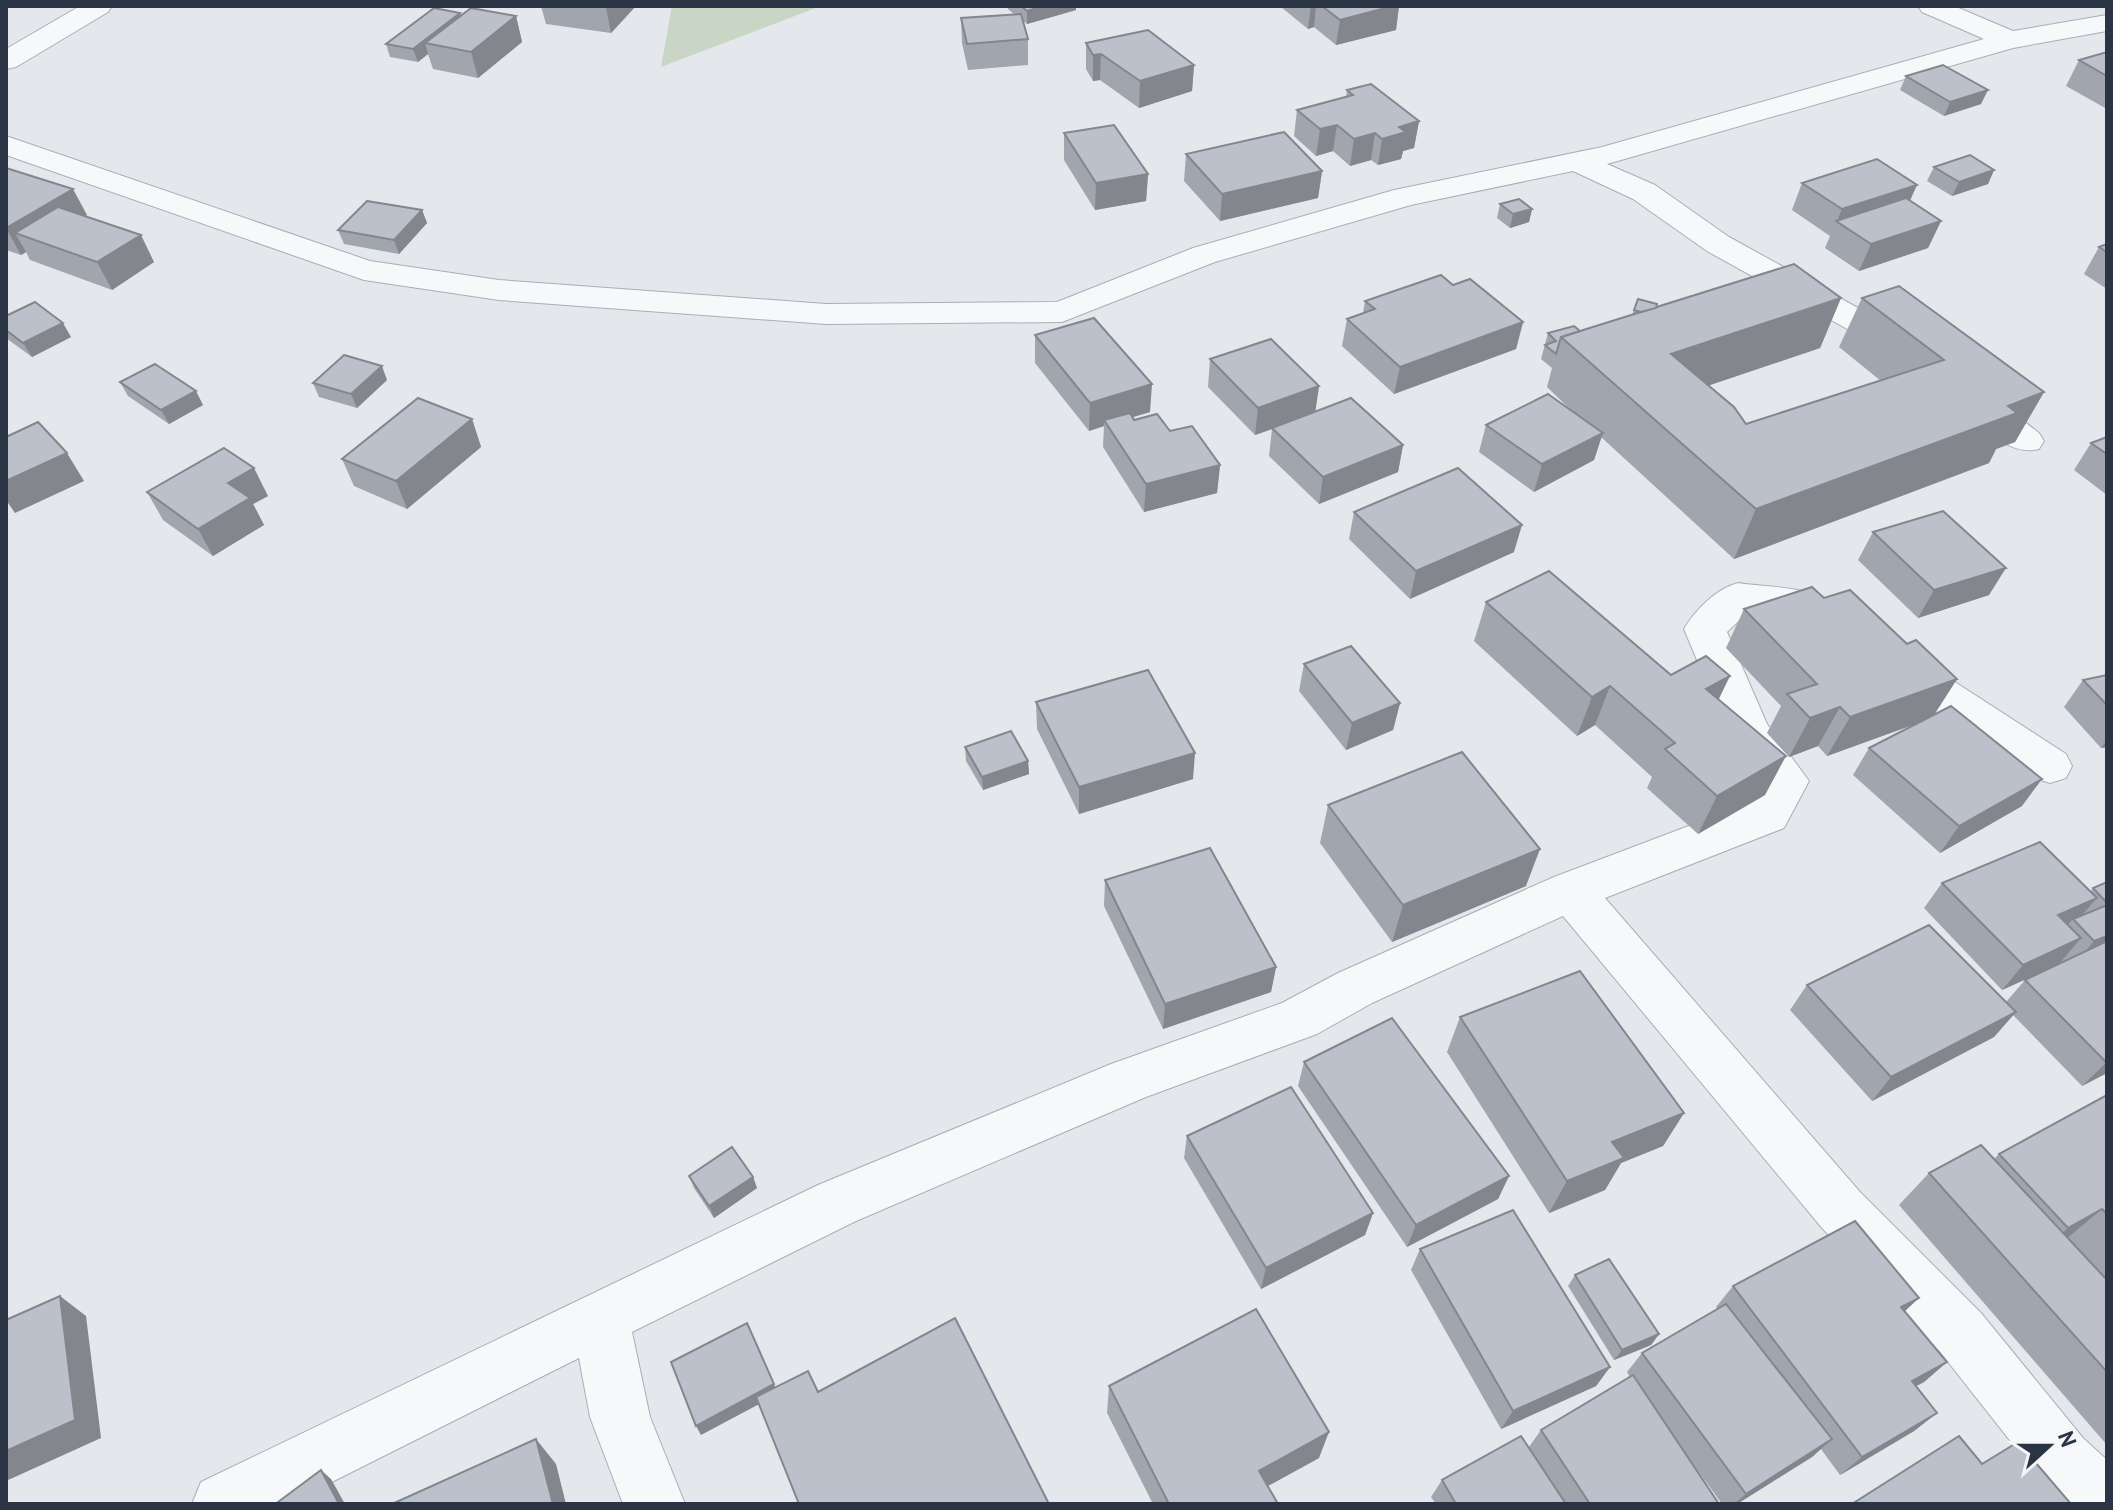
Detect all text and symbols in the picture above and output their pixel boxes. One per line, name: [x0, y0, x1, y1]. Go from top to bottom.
north arrow: [2009, 1406, 2089, 1486]
text: N: [2052, 1427, 2083, 1451]

